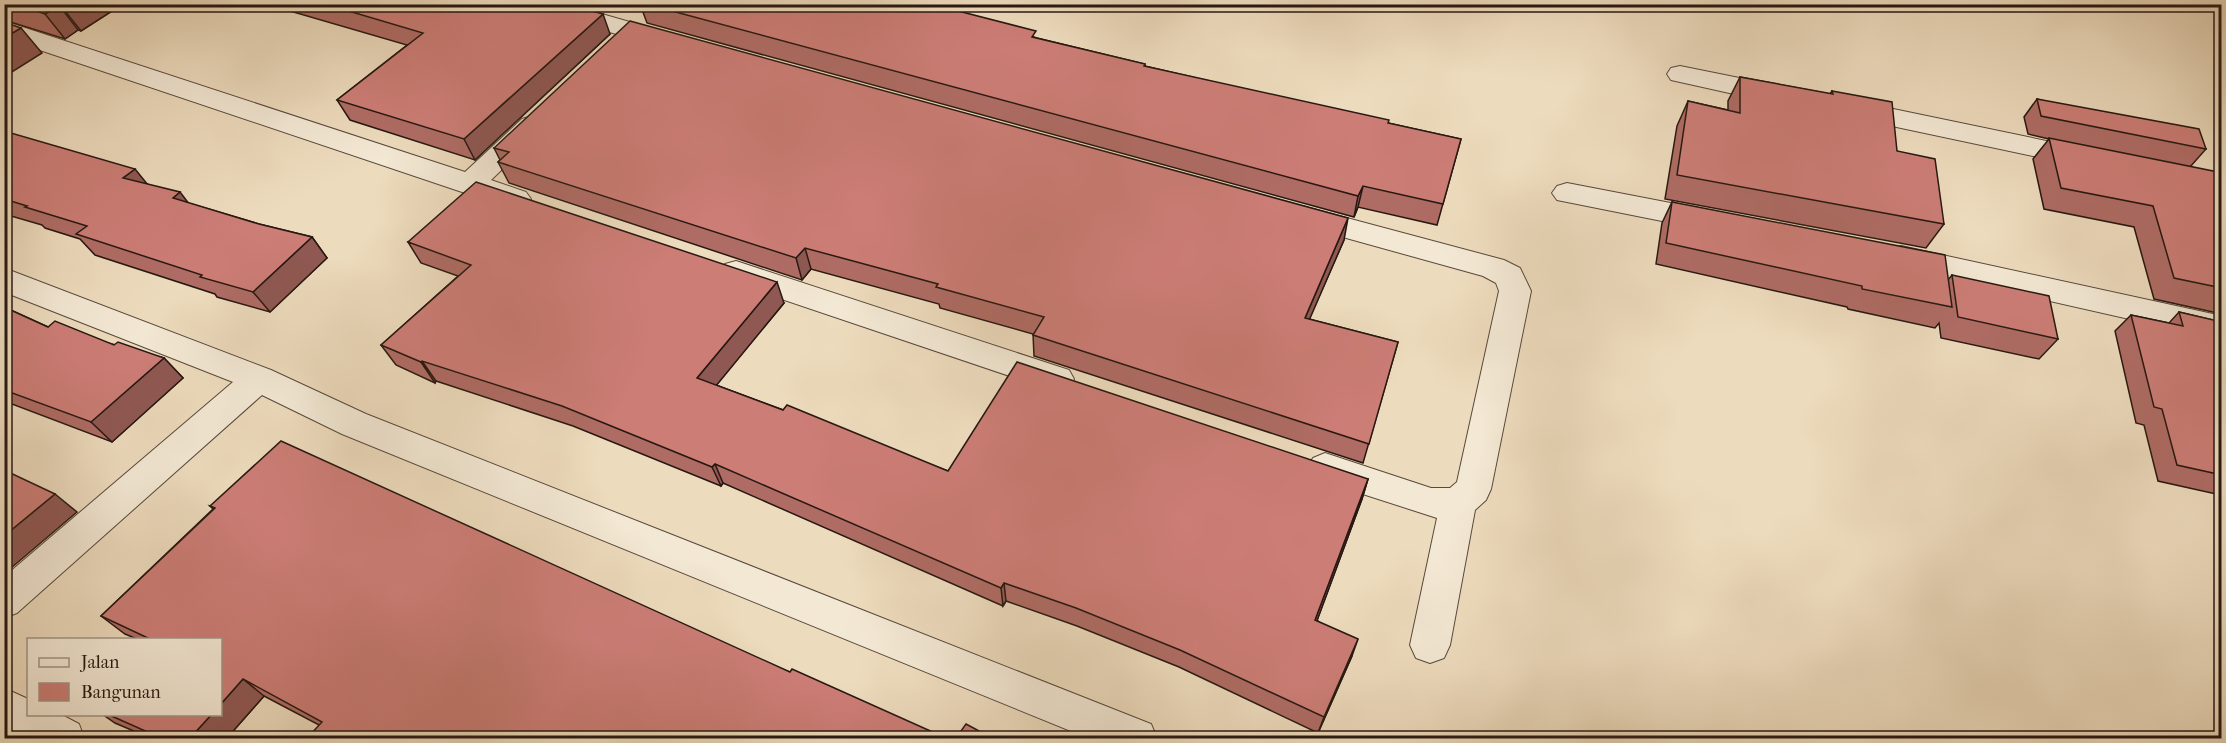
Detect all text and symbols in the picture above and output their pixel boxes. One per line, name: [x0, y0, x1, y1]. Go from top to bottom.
legend: [27, 638, 222, 716]
text: Jalan: [79, 652, 120, 673]
text: Bangunan: [81, 682, 161, 703]

